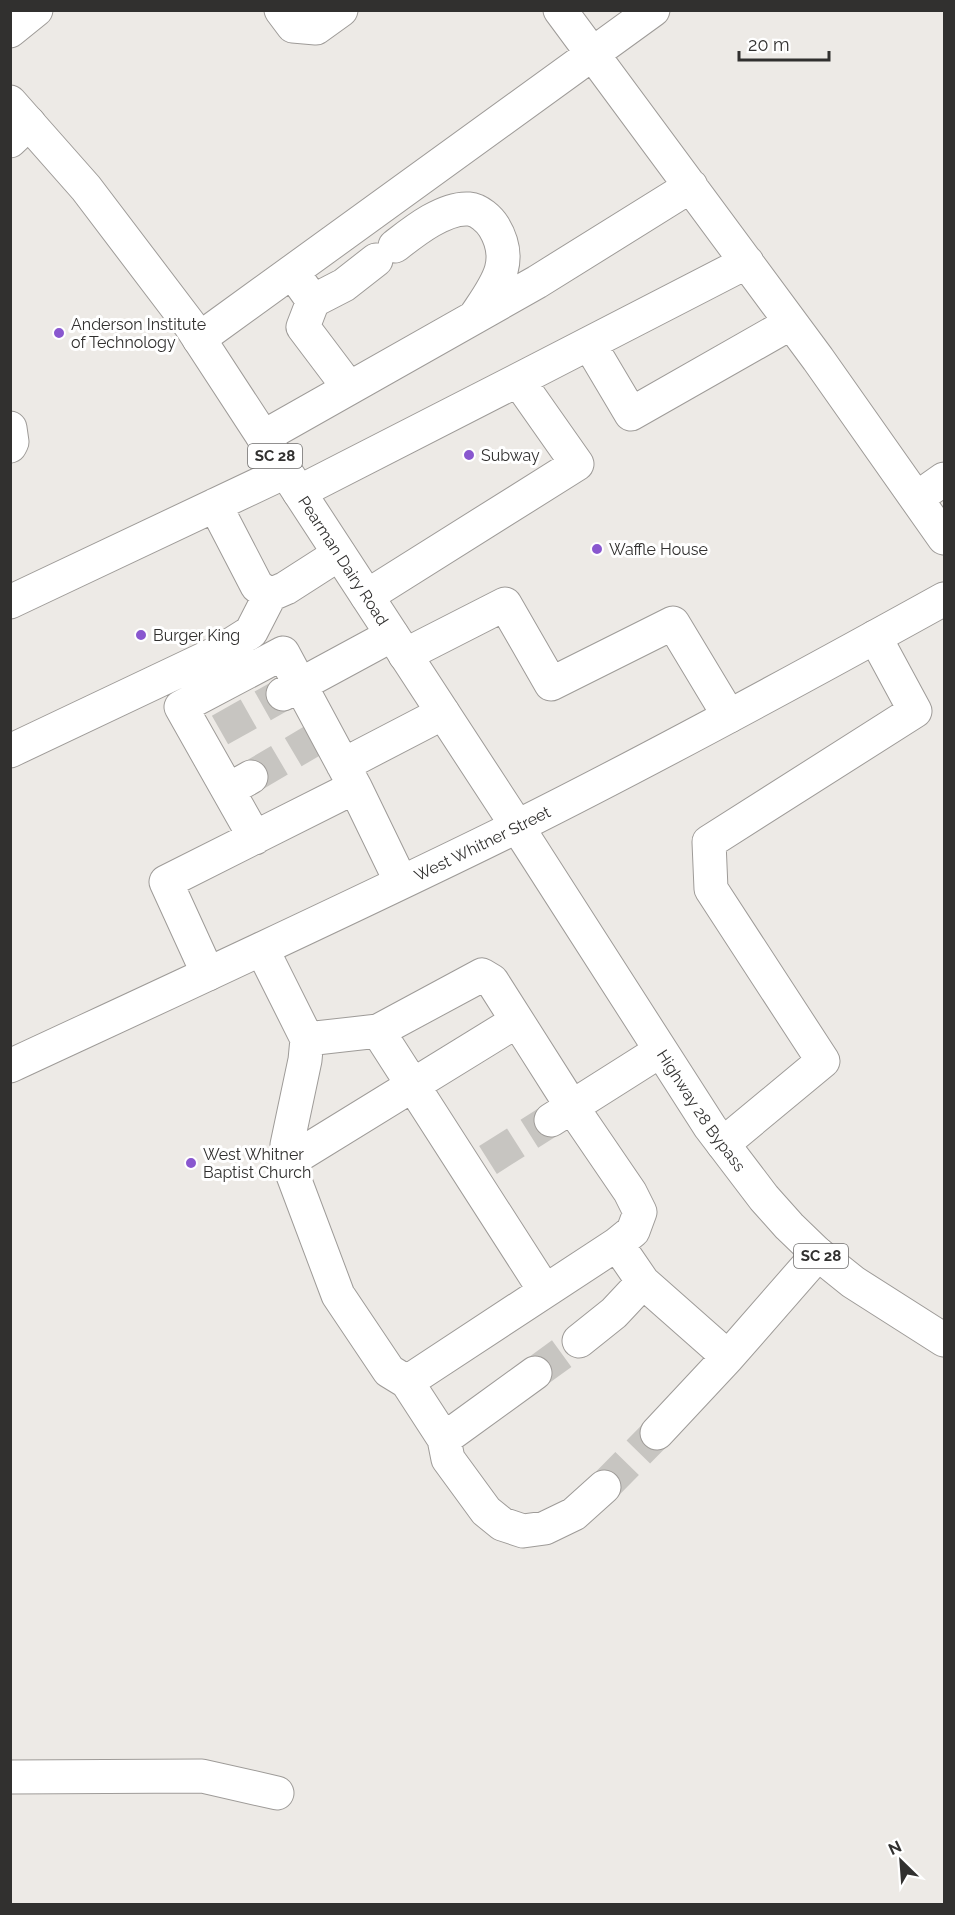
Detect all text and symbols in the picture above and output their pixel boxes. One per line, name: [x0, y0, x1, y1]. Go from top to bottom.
scale bar: [739, 24, 829, 62]
text: 20 m: [748, 34, 790, 55]
place label: Anderson Institute of Technology: [71, 315, 206, 352]
marker: Anderson Institute of Technology: [52, 326, 66, 340]
road number: SC 28: [248, 444, 302, 468]
place label: Subway: [481, 446, 540, 465]
marker: Subway: [462, 448, 476, 462]
street label: Pearman Dairy Road: [294, 493, 392, 629]
place label: Waffle House: [609, 540, 708, 559]
marker: Waffle House: [590, 542, 604, 556]
place label: Burger King: [153, 626, 240, 645]
marker: Burger King: [134, 628, 148, 642]
street label: West Whitner Street: [411, 802, 554, 885]
street label: Highway 28 Bypass: [653, 1046, 749, 1175]
place label: West Whitner Baptist Church: [203, 1145, 311, 1182]
marker: West Whitner Baptist Church: [184, 1156, 198, 1170]
road number: SC 28: [794, 1244, 848, 1268]
north arrow: [871, 1831, 931, 1891]
text: N: [885, 1837, 904, 1859]

